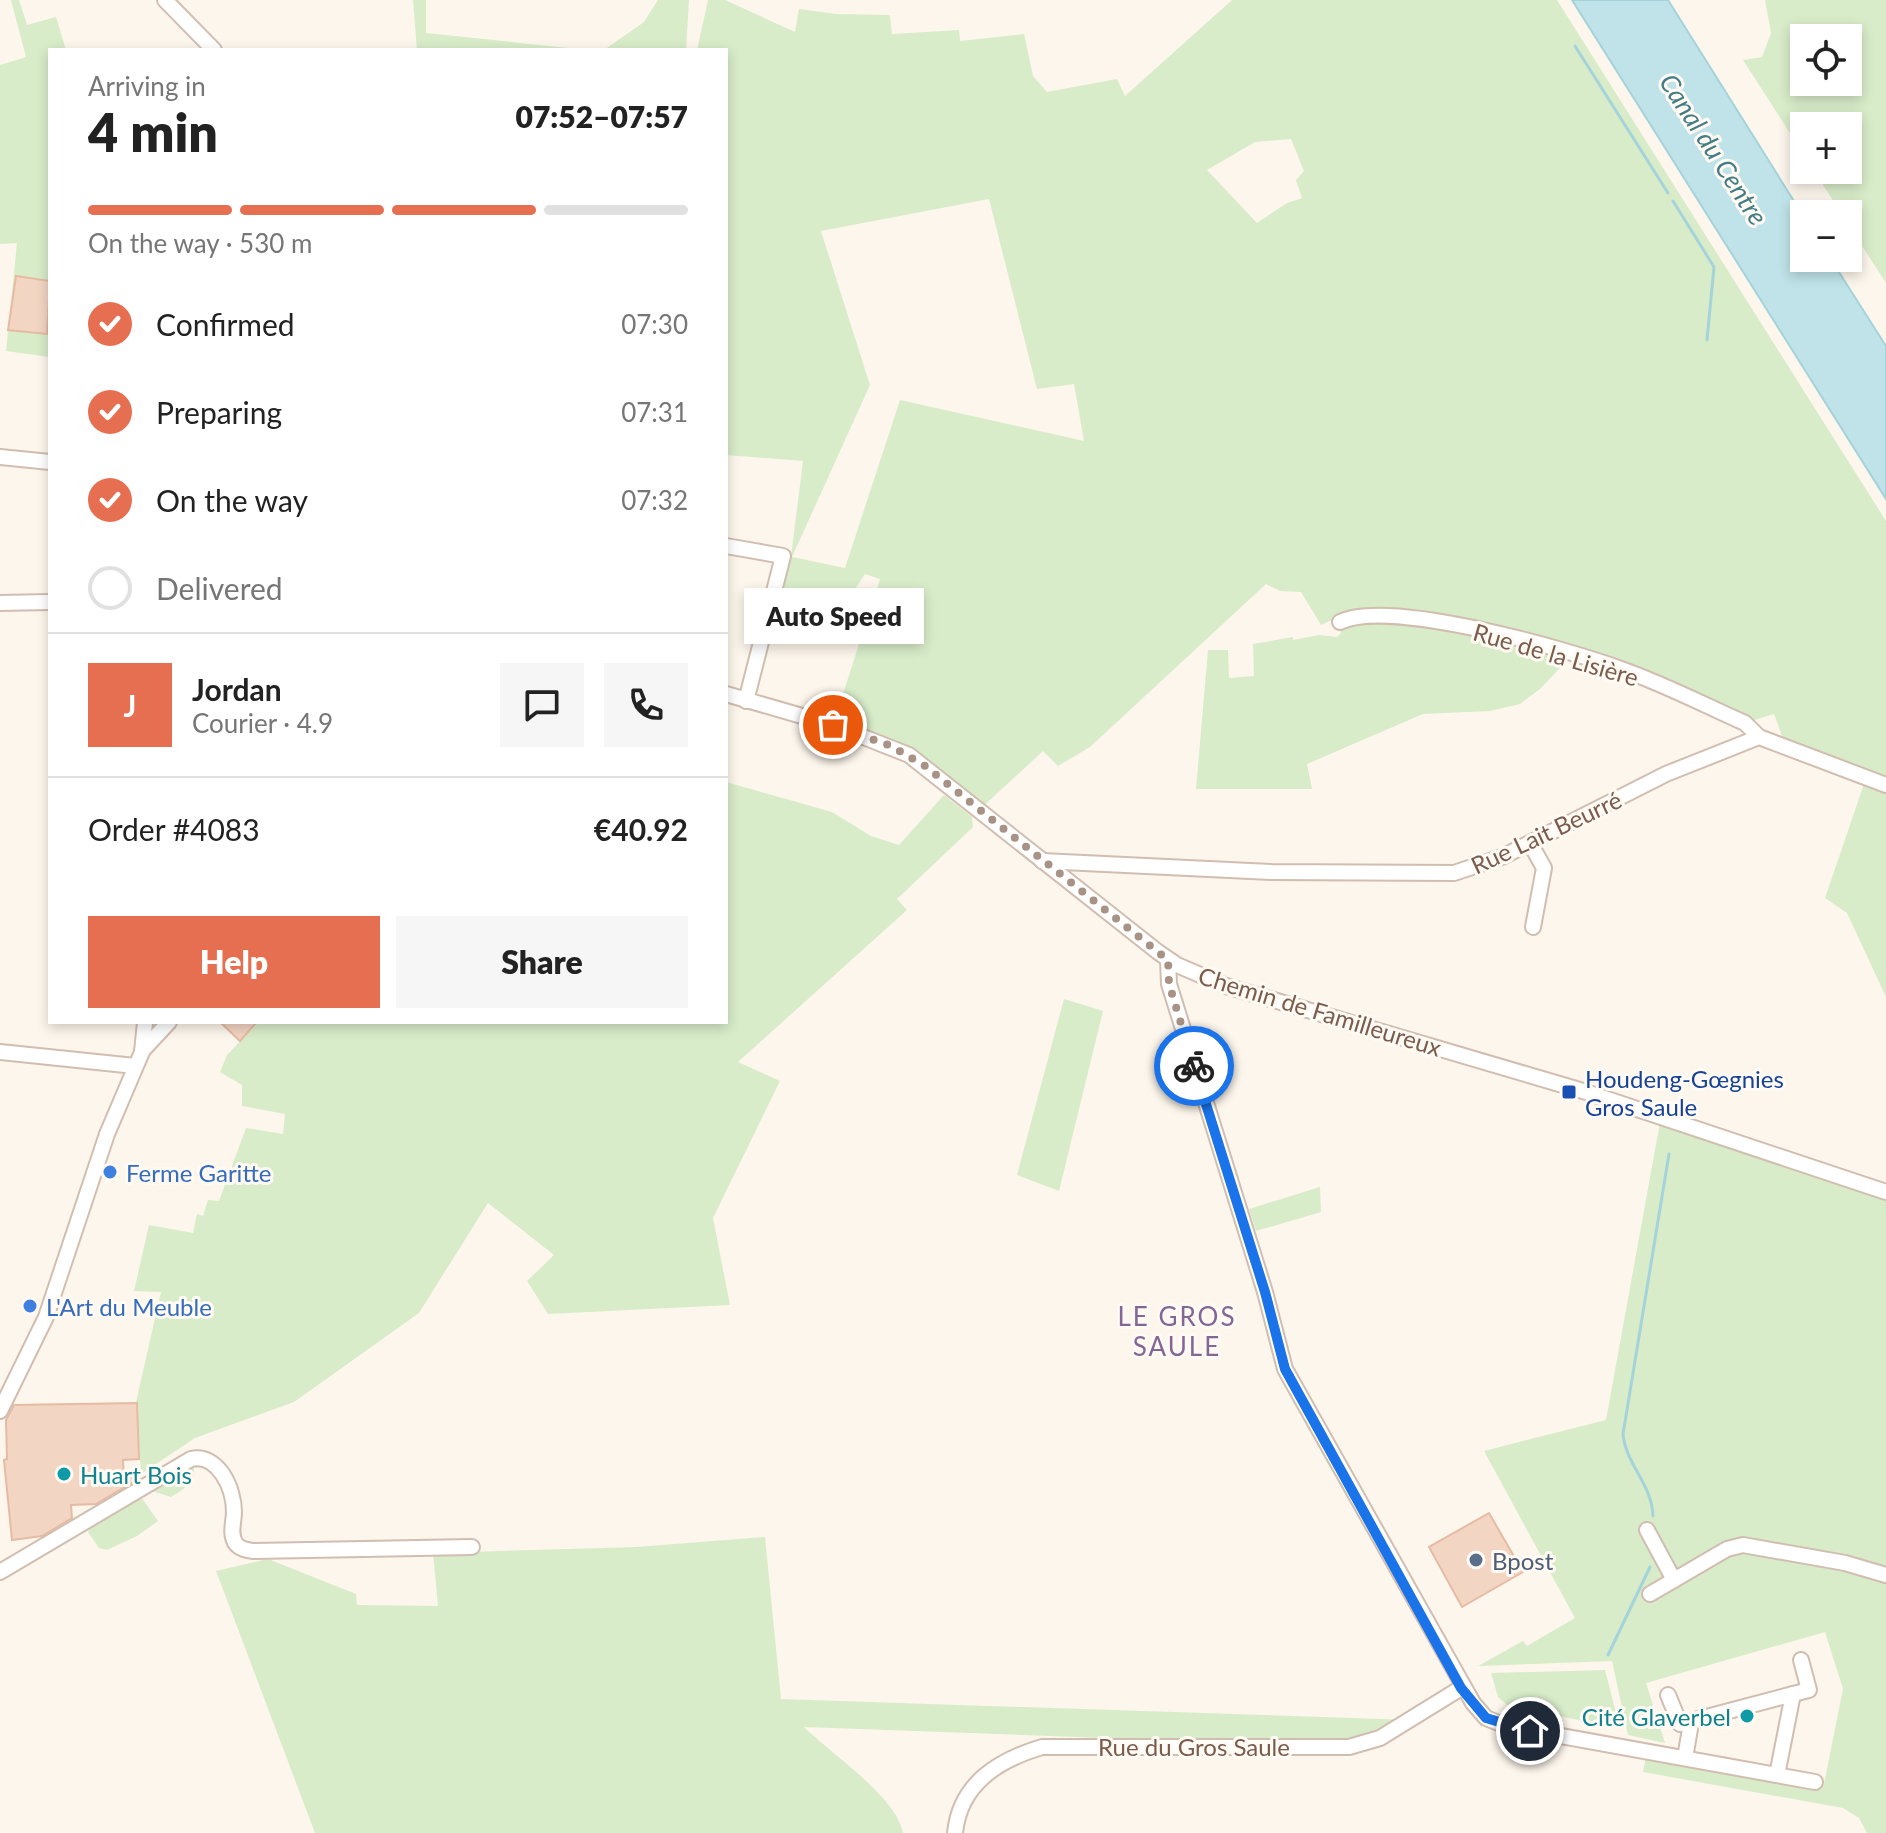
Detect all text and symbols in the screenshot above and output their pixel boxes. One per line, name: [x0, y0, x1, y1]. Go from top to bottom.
map controls: [1790, 24, 1862, 272]
button: locate: [1790, 24, 1862, 96]
water label: Canal du Centre: [1653, 67, 1775, 231]
text: Arriving in: [88, 70, 206, 102]
text: 07:52–07:57: [515, 98, 688, 134]
text: 4 min: [88, 101, 218, 163]
button: +: [1790, 112, 1862, 184]
button: −: [1790, 200, 1862, 272]
text: On the way · 530 m: [88, 227, 312, 259]
icon: check: [88, 302, 132, 346]
text: Confirmed: [156, 306, 295, 342]
text: 07:30: [621, 308, 688, 340]
icon: check: [88, 390, 132, 434]
text: Preparing: [156, 394, 282, 430]
text: 07:31: [621, 396, 688, 428]
icon: check: [88, 478, 132, 522]
text: On the way: [156, 482, 308, 518]
text: 07:32: [621, 484, 688, 516]
text: Delivered: [156, 570, 283, 606]
callout: Auto Speed: [743, 589, 923, 645]
text: Auto Speed: [766, 600, 902, 632]
street label: Rue de la Lisière: [1470, 617, 1642, 691]
button: chat: [500, 663, 584, 747]
button: phone: [604, 663, 688, 747]
text: Jordan: [192, 671, 282, 707]
text: J: [124, 687, 136, 723]
pin: [799, 691, 867, 759]
icon: bag: [811, 703, 855, 747]
text: Courier · 4.9: [192, 707, 333, 739]
street label: Rue Lait Beurré: [1466, 785, 1626, 879]
text: Order #4083: [88, 811, 260, 847]
text: €40.92: [594, 811, 688, 847]
button: Help: [88, 916, 380, 1008]
button: Share: [396, 916, 688, 1008]
street label: Chemin de Familleureux: [1195, 960, 1445, 1062]
courier: [1154, 1026, 1234, 1106]
icon: bike: [1172, 1044, 1216, 1088]
place label: Houdeng-Gœgnies Gros Saule: [1585, 1064, 1784, 1121]
marker: Houdeng-Gœgnies Gros Saule: [1560, 1083, 1578, 1101]
place label: Ferme Garitte: [126, 1158, 271, 1187]
marker: Ferme Garitte: [101, 1163, 119, 1181]
place label: L'Art du Meuble: [46, 1292, 212, 1321]
marker: L'Art du Meuble: [21, 1297, 39, 1315]
district label: LE GROS SAULE: [1117, 1300, 1237, 1362]
place label: Huart Bois: [80, 1460, 192, 1489]
marker: Huart Bois: [55, 1465, 73, 1483]
place label: Bpost: [1492, 1546, 1554, 1575]
marker: Bpost: [1467, 1551, 1485, 1569]
pin: [1496, 1697, 1564, 1765]
place label: Cité Glaverbel: [1582, 1702, 1731, 1731]
marker: Cité Glaverbel: [1738, 1707, 1756, 1725]
icon: home: [1508, 1709, 1552, 1753]
street label: Rue du Gros Saule: [1098, 1732, 1290, 1761]

